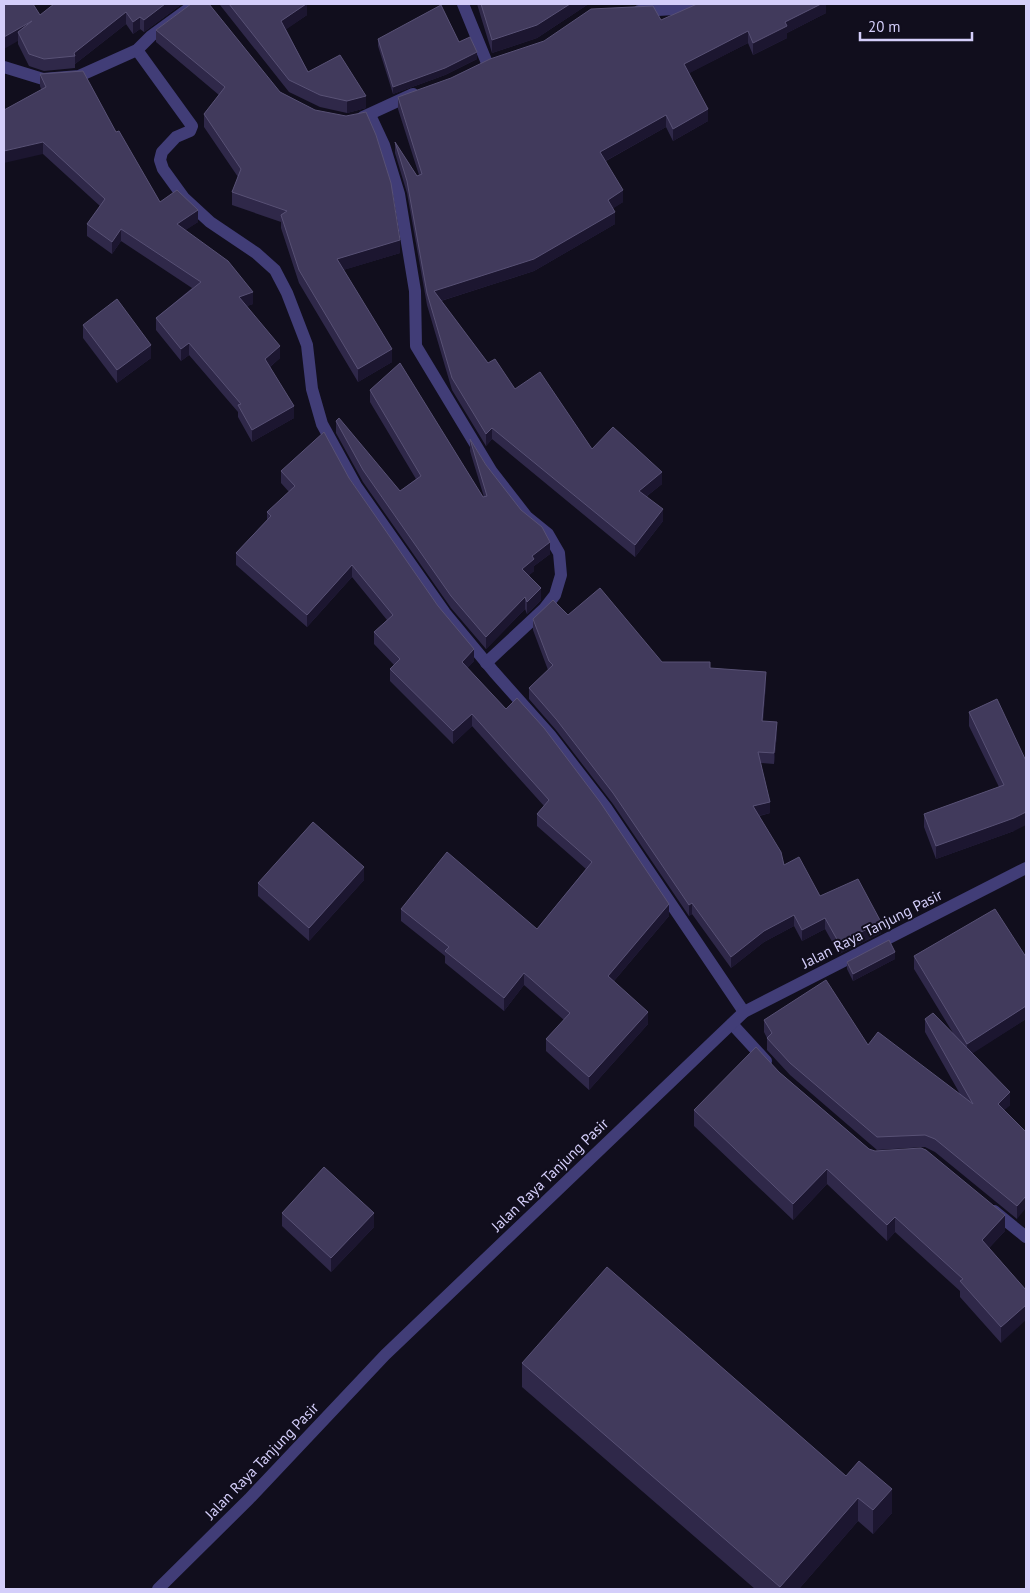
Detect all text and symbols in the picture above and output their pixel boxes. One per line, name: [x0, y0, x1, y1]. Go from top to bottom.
scale bar: [860, 10, 972, 42]
text: 20 m: [868, 17, 901, 36]
street label: Jalan Raya Tanjung Pasir: [797, 885, 945, 973]
street label: Jalan Raya Tanjung Pasir: [486, 1114, 612, 1236]
street label: Jalan Raya Tanjung Pasir: [200, 1398, 322, 1524]

